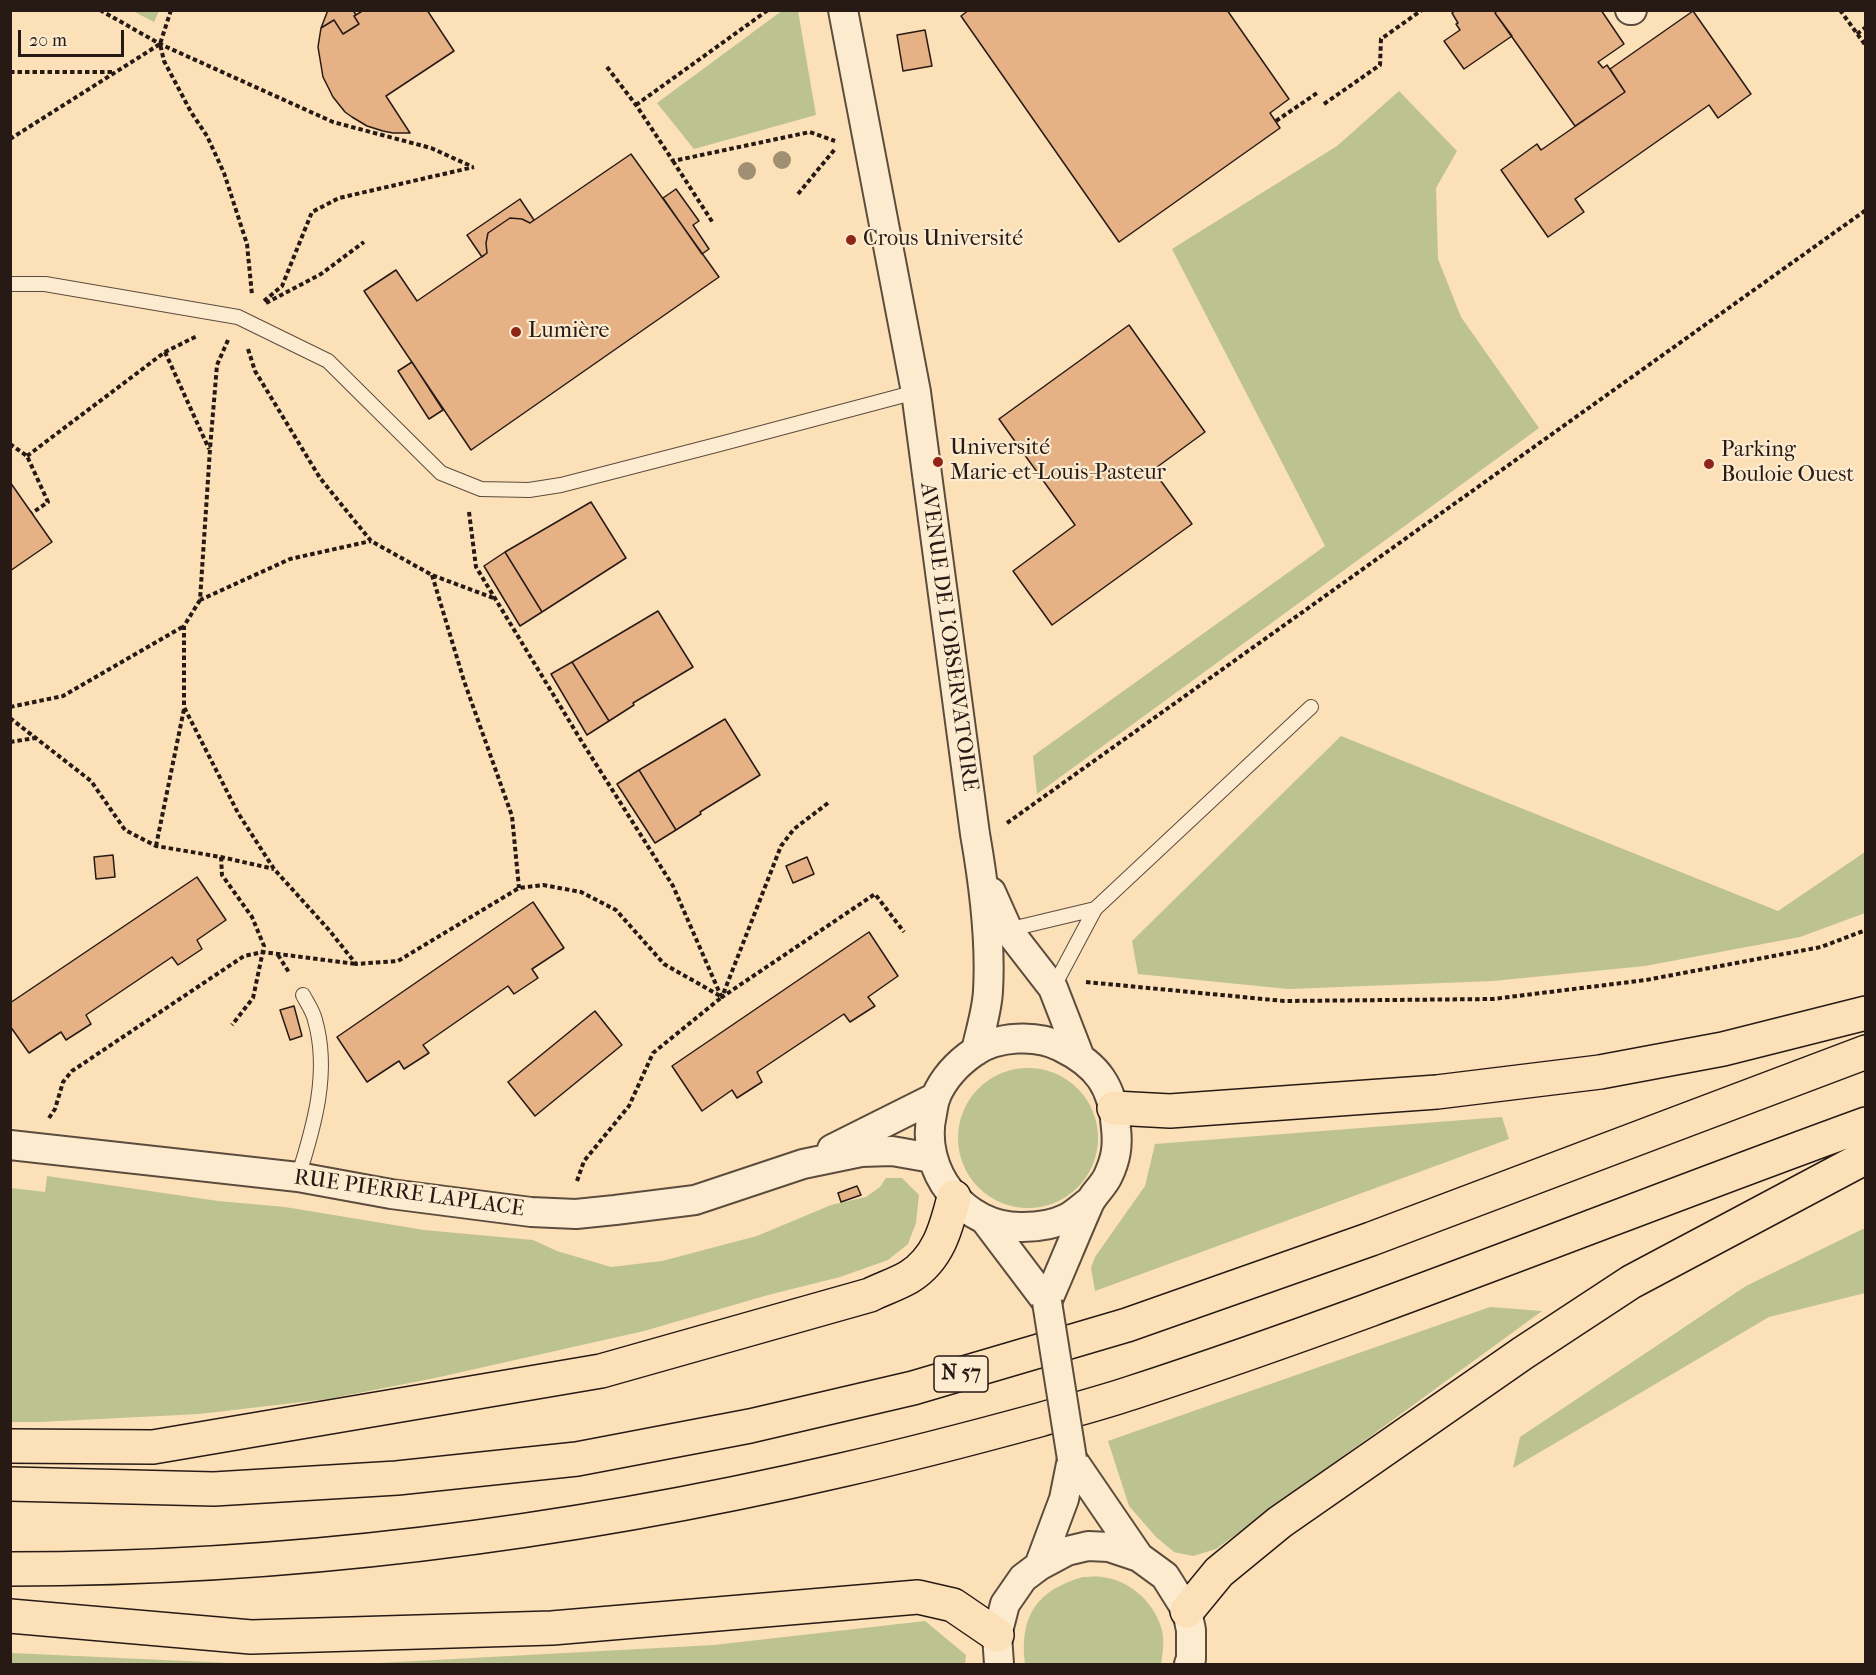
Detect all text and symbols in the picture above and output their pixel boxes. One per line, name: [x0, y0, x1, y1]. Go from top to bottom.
scale bar: [21, 18, 128, 56]
text: 20 m: [29, 30, 67, 51]
place label: Crous Université: [863, 227, 1023, 253]
marker: Crous Université: [844, 233, 858, 247]
place label: Lumière: [528, 319, 609, 345]
marker: Lumière: [509, 325, 523, 339]
place label: Université Marie-et-Louis-Pasteur: [950, 436, 1166, 488]
place label: Parking Bouloie Ouest: [1721, 438, 1854, 490]
marker: Université Marie-et-Louis-Pasteur: [931, 455, 945, 469]
marker: Parking Bouloie Ouest: [1702, 457, 1716, 471]
street label: AVENUE DE L'OBSERVATOIRE: [913, 481, 983, 793]
street label: RUE PIERRE LAPLACE: [292, 1165, 526, 1223]
road number: N 57: [934, 1356, 988, 1392]

